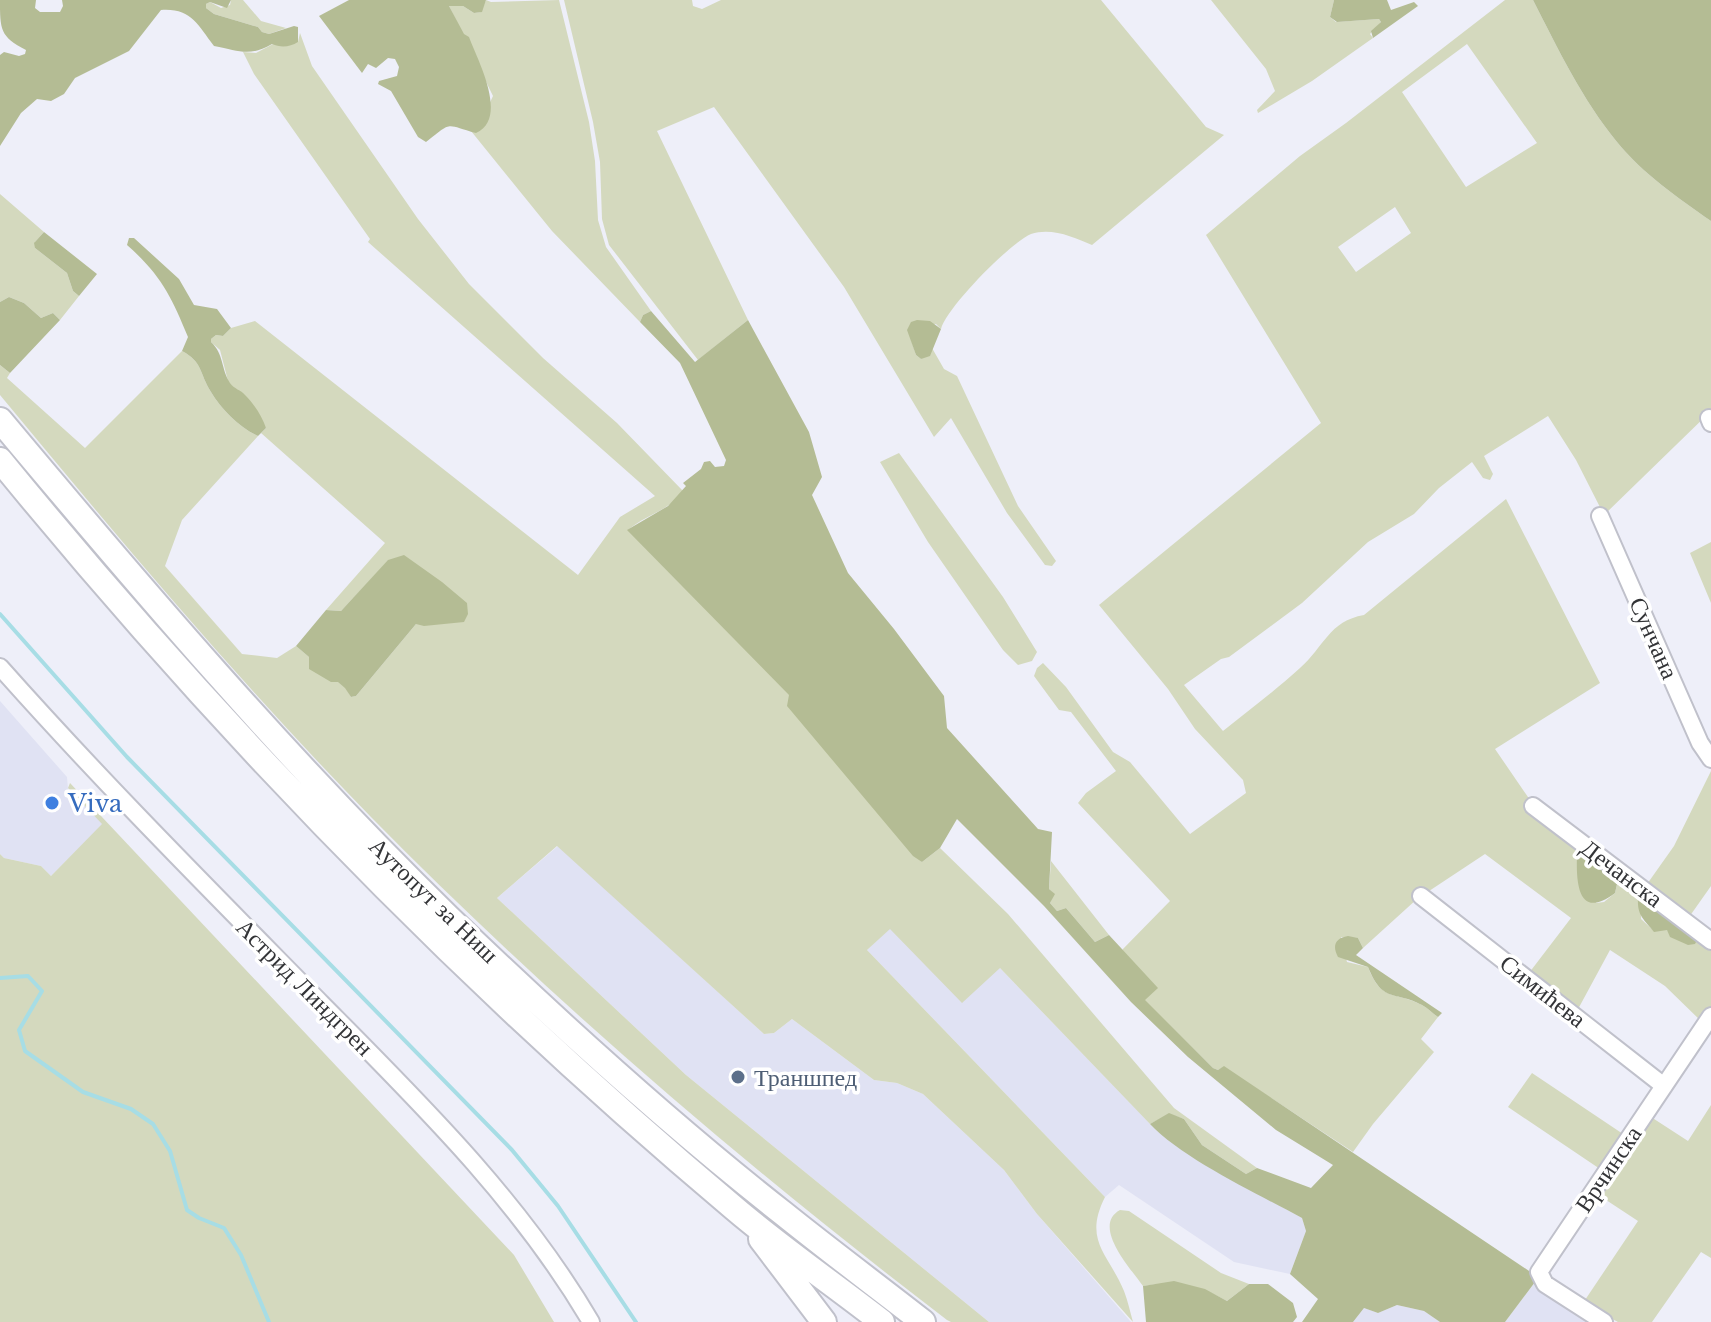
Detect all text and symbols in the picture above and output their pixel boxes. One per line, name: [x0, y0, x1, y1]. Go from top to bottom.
street label: Сунчана: [1623, 593, 1685, 684]
place label: Viva: [67, 789, 123, 818]
marker: Viva: [43, 794, 61, 812]
street label: Аутопут за Ниш: [363, 831, 505, 969]
street label: Дечанска: [1575, 833, 1669, 913]
street label: Астрид Линдгрен: [231, 913, 380, 1062]
street label: Симићева: [1494, 948, 1592, 1034]
place label: Траншпед: [754, 1063, 857, 1092]
marker: Траншпед: [729, 1068, 747, 1086]
street label: Врчинска: [1569, 1120, 1648, 1218]

